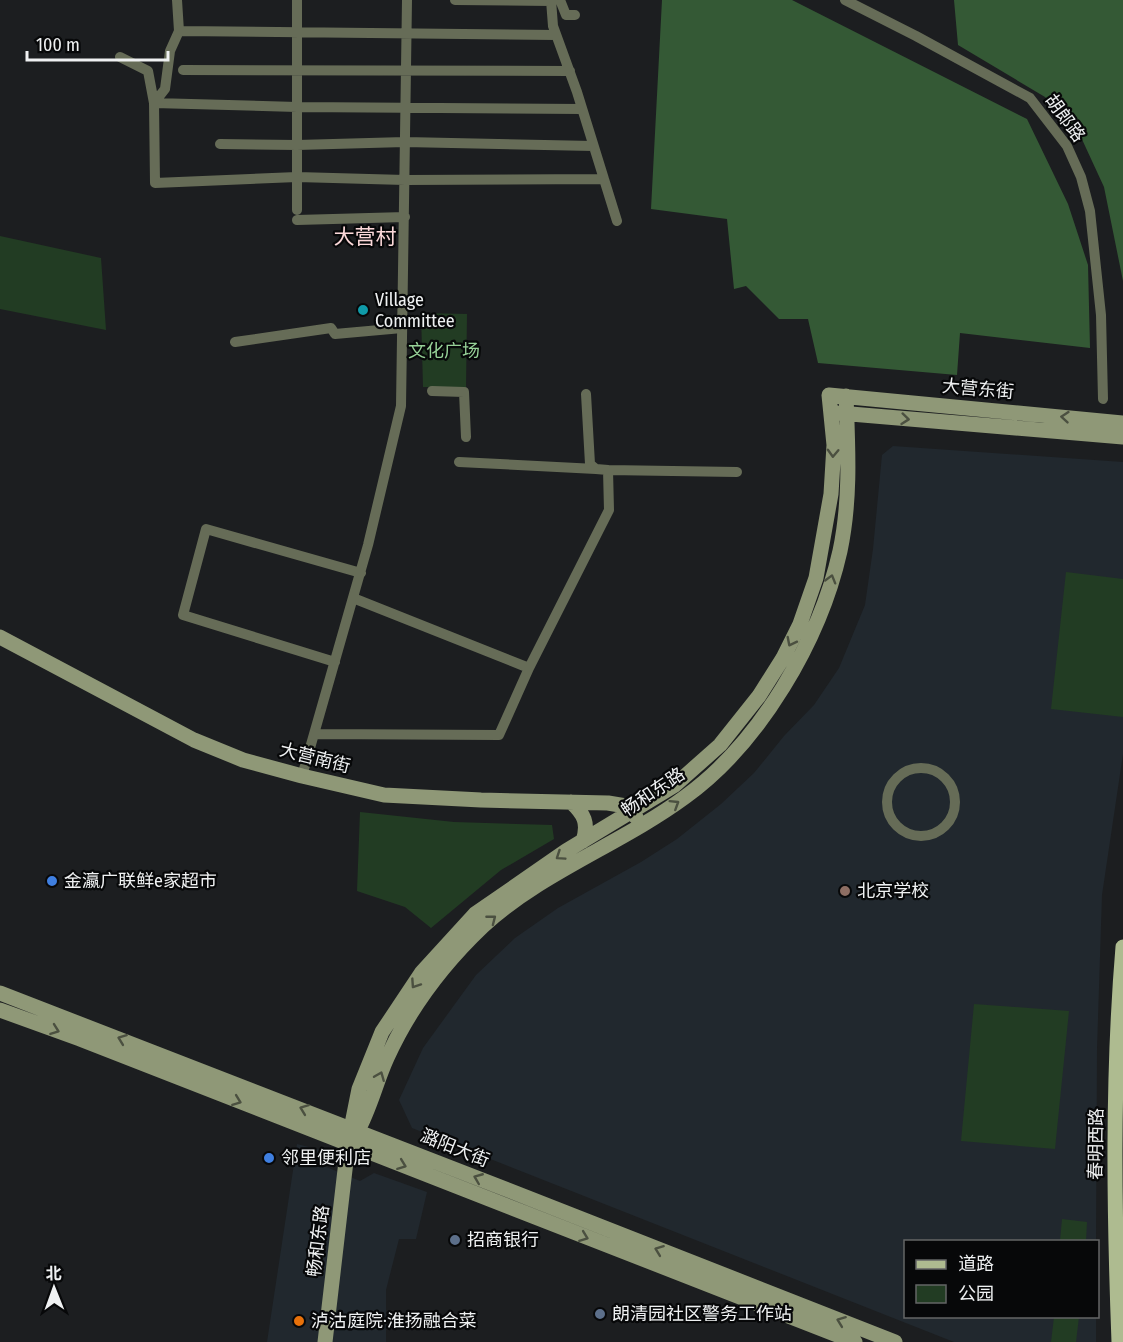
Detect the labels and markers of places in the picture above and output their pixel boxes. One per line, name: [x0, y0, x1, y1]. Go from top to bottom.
place label: Village Committee: [375, 289, 455, 332]
marker: Village Committee: [356, 303, 370, 317]
place label: 金瀛广联鲜e家超市: [64, 870, 217, 892]
marker: 金瀛广联鲜e家超市: [45, 874, 59, 888]
place label: 北京学校: [857, 880, 929, 902]
marker: 北京学校: [838, 884, 852, 898]
place label: 邻里便利店: [281, 1147, 371, 1169]
marker: 邻里便利店: [262, 1151, 276, 1165]
place label: 招商银行: [467, 1229, 539, 1251]
marker: 招商银行: [448, 1233, 462, 1247]
place label: 朗清园社区警务工作站: [612, 1303, 792, 1325]
marker: 朗清园社区警务工作站: [593, 1307, 607, 1321]
place label: 泸沽庭院·淮扬融合菜: [311, 1310, 477, 1332]
marker: 泸沽庭院·淮扬融合菜: [292, 1314, 306, 1328]

